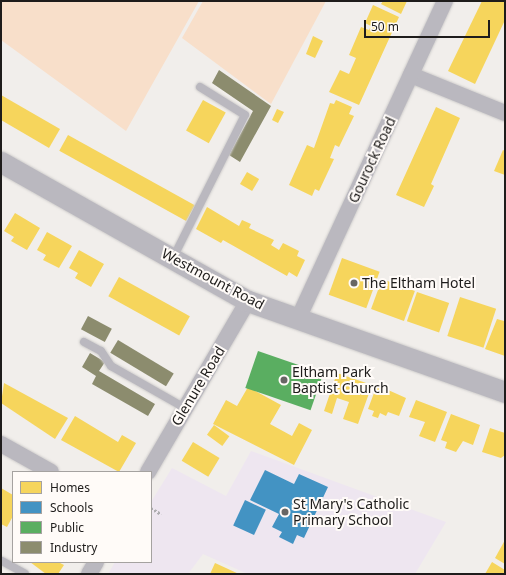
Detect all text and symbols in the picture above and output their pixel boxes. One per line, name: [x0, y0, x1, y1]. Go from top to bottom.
scale bar: [366, 12, 492, 38]
text: 50 m: [371, 18, 399, 35]
street label: Gourock Road: [345, 114, 399, 206]
street label: Westmount Road: [159, 245, 267, 313]
place label: The Eltham Hotel: [362, 275, 475, 291]
marker: The Eltham Hotel: [349, 278, 359, 288]
street label: Glenure Road: [168, 343, 228, 429]
place label: Eltham Park Baptist Church: [292, 364, 389, 396]
marker: Eltham Park Baptist Church: [279, 375, 289, 385]
legend: [12, 471, 152, 563]
text: Homes: [50, 479, 90, 496]
place label: St Mary's Catholic Primary School: [293, 496, 409, 528]
text: Schools: [50, 499, 93, 516]
marker: St Mary's Catholic Primary School: [280, 507, 290, 517]
text: Public: [50, 519, 84, 536]
text: Industry: [50, 539, 97, 556]

